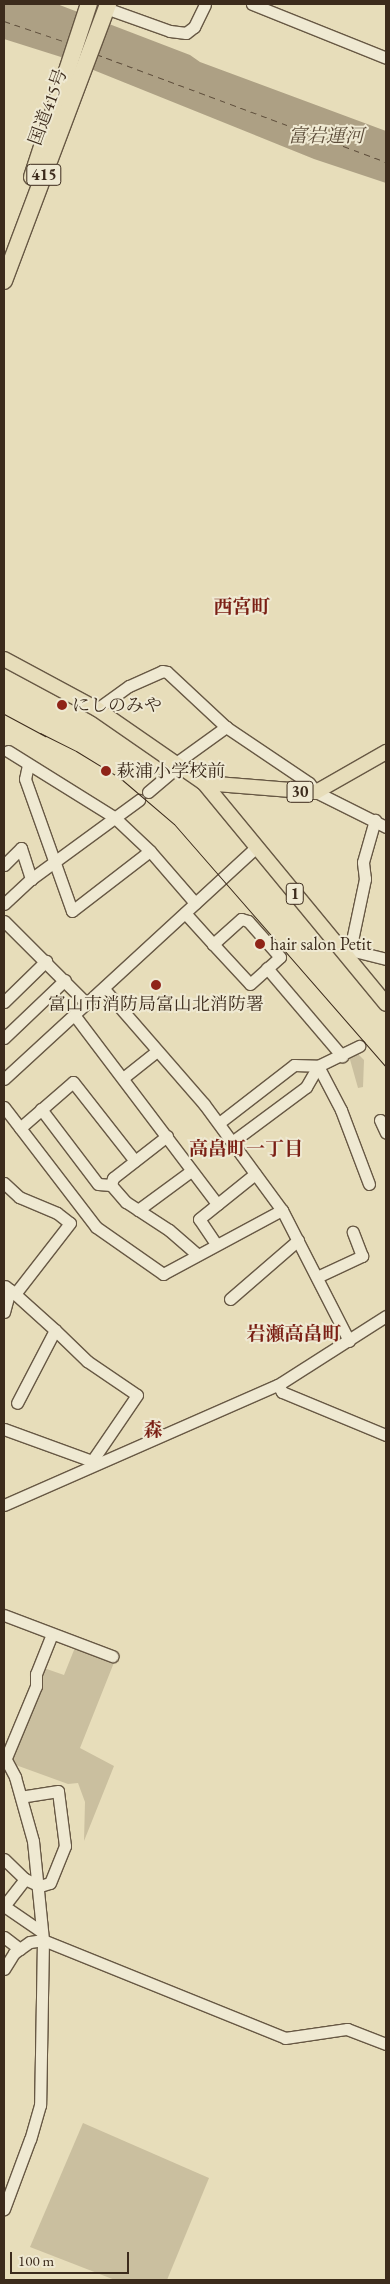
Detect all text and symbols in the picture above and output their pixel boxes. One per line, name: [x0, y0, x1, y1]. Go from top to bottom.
street label: 国道415号: [24, 66, 72, 148]
water label: 富岩運河: [288, 125, 364, 147]
road number: 415: [25, 162, 63, 188]
district label: 西宮町: [214, 596, 270, 618]
place label: にしのみや: [72, 694, 162, 716]
marker: にしのみや: [56, 699, 68, 711]
place label: 萩浦小学校前: [117, 760, 225, 782]
marker: 萩浦小学校前: [99, 764, 113, 778]
road number: 30: [286, 779, 314, 806]
road number: 1: [285, 881, 305, 908]
place label: hair salon Petit: [270, 933, 372, 955]
marker: hair salon Petit: [254, 938, 266, 950]
marker: 富山市消防局富山北消防署: [150, 979, 162, 991]
place label: 富山市消防局富山北消防署: [48, 993, 264, 1015]
district label: 高畠町一丁目: [189, 1138, 303, 1160]
district label: 岩瀬高畠町: [247, 1323, 341, 1345]
district label: 森: [144, 1419, 162, 1441]
scale bar: [12, 2242, 131, 2274]
text: 100 m: [18, 2251, 54, 2270]

